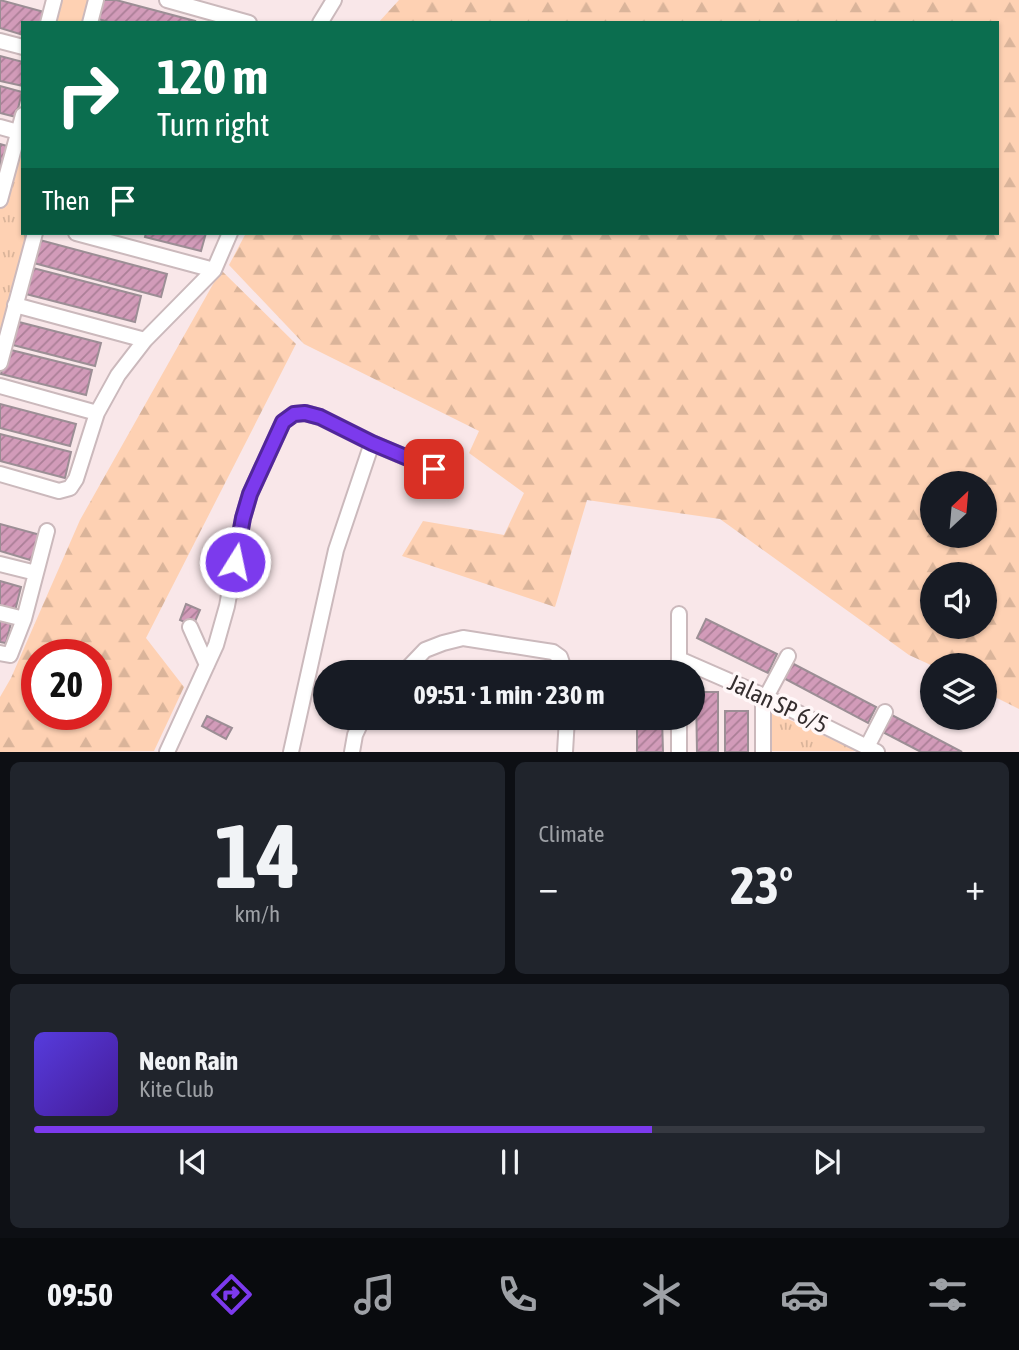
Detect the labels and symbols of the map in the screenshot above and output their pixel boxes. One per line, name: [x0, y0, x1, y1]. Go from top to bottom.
pin: [404, 439, 464, 499]
north arrow: [920, 471, 998, 548]
position arrow: [198, 525, 272, 599]
speed limit sign: 20: [21, 639, 112, 730]
street label: Jalan SP 6/5: [724, 669, 832, 738]

